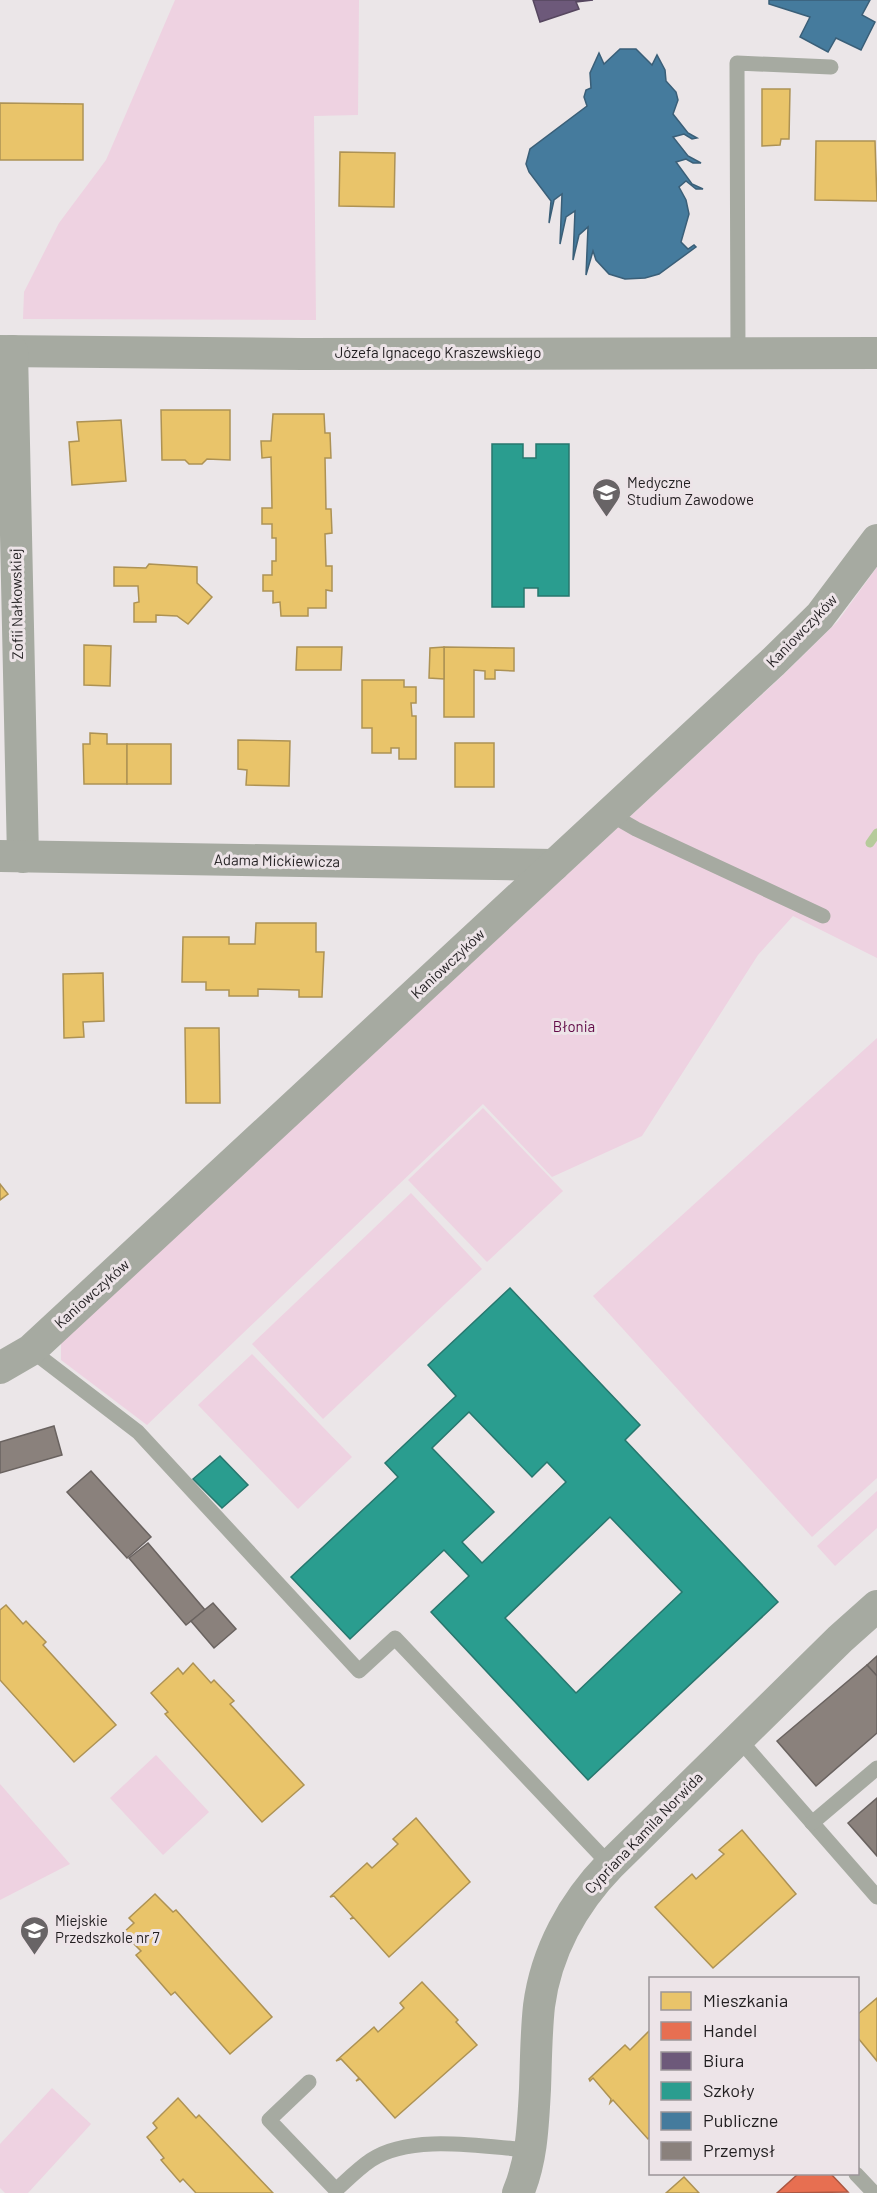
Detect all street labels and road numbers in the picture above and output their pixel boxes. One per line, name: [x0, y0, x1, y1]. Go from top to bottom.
street label: Józefa Ignacego Kraszewskiego: [335, 343, 541, 361]
street label: Zofii Nałkowskiej: [6, 548, 26, 660]
street label: Kaniowczyków: [762, 590, 841, 671]
street label: Adama Mickiewicza: [214, 850, 340, 870]
street label: Kaniowczyków: [407, 924, 488, 1002]
street label: Kaniowczyków: [50, 1255, 133, 1332]
street label: Cypriana Kamila Norwida: [581, 1768, 706, 1897]

